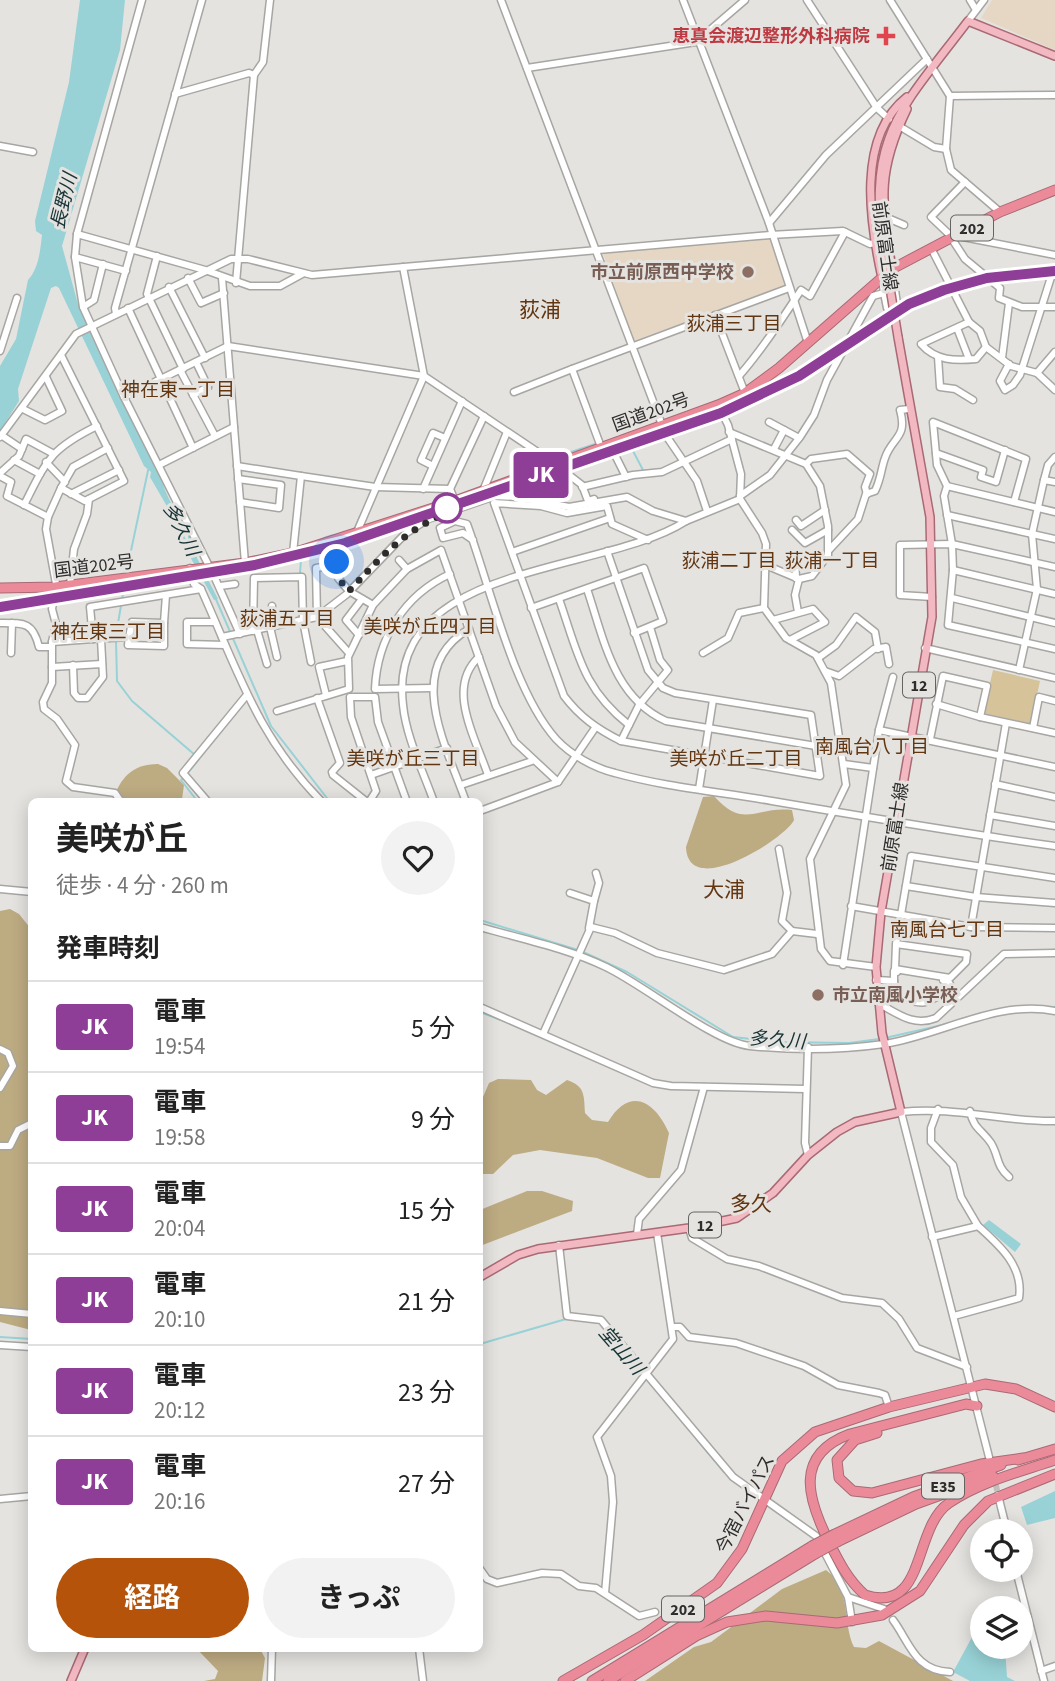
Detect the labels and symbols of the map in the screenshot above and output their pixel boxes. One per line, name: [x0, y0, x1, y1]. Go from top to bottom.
place label: 恵真会渡辺整形外科病院: [672, 24, 870, 49]
marker: 恵真会渡辺整形外科病院: [876, 26, 896, 46]
water label: 長野川: [44, 169, 85, 232]
street label: 前原富士線: [866, 200, 903, 292]
road number: 202: [951, 216, 993, 240]
place label: 市立前原西中学校: [590, 260, 734, 285]
marker: 市立前原西中学校: [740, 264, 756, 280]
district label: 荻浦: [519, 295, 561, 325]
district label: 荻浦三丁目: [686, 311, 782, 338]
district label: 神在東一丁目: [121, 377, 235, 404]
street label: 国道202号: [609, 387, 693, 438]
line badge: JK: [510, 452, 572, 498]
unlabelled marker: [432, 493, 462, 523]
water label: 多久川: [156, 498, 207, 563]
your location: [319, 544, 354, 579]
district label: 荻浦二丁目: [681, 548, 777, 575]
district label: 荻浦一丁目: [784, 548, 880, 575]
street label: 国道202号: [52, 549, 136, 584]
district label: 荻浦五丁目: [239, 606, 335, 633]
district label: 美咲が丘四丁目: [363, 614, 497, 641]
district label: 神在東三丁目: [51, 619, 165, 646]
road number: 12: [903, 672, 935, 698]
district label: 南風台八丁目: [815, 734, 929, 761]
district label: 美咲が丘三丁目: [346, 746, 480, 773]
district label: 美咲が丘二丁目: [669, 746, 803, 773]
street label: 前原富士線: [876, 781, 915, 873]
district label: 大浦: [703, 875, 745, 905]
district label: 南風台七丁目: [890, 917, 1004, 944]
place label: 市立南風小学校: [832, 983, 958, 1008]
marker: 市立南風小学校: [810, 987, 826, 1003]
water label: 多久川: [748, 1025, 808, 1056]
district label: 多久: [730, 1189, 772, 1219]
road number: 12: [689, 1212, 721, 1238]
water label: 堂山川: [592, 1321, 651, 1383]
street label: 今宿バイパス: [710, 1451, 781, 1558]
road number: E35: [922, 1474, 964, 1498]
road number: 202: [662, 1596, 704, 1622]

